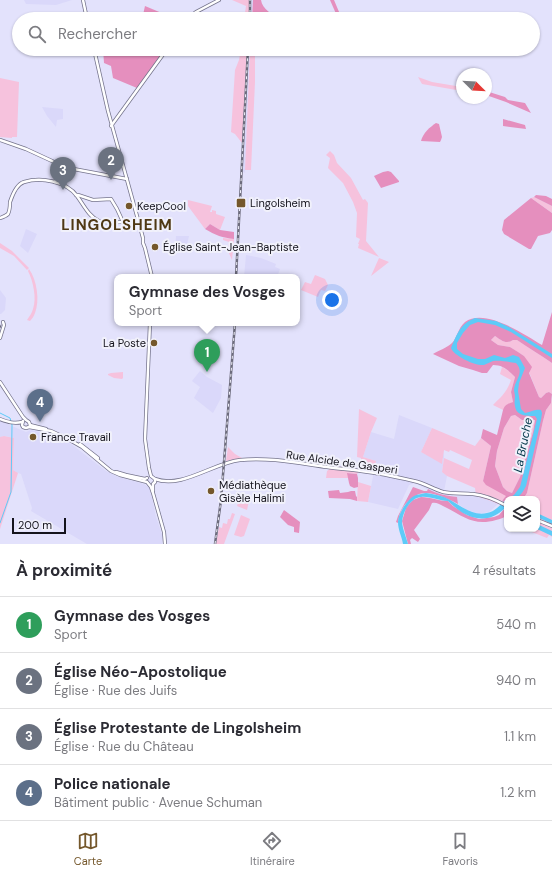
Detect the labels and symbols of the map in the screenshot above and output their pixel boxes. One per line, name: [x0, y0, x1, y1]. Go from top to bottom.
north arrow: [456, 68, 492, 104]
pin: 2: [98, 147, 124, 180]
pin: 3: [50, 157, 76, 190]
place label: Lingolsheim: [250, 196, 310, 210]
marker: Lingolsheim: [235, 197, 247, 209]
place label: KeepCool: [137, 199, 186, 213]
marker: KeepCool: [124, 201, 134, 211]
district label: LINGOLSHEIM: [61, 215, 173, 235]
place label: Église Saint-Jean-Baptiste: [163, 240, 299, 254]
marker: Église Saint-Jean-Baptiste: [150, 242, 160, 252]
your location: [322, 290, 342, 310]
place label: La Poste: [103, 336, 146, 350]
marker: La Poste: [149, 338, 159, 348]
pin: 1: [194, 339, 220, 372]
pin: 4: [27, 389, 53, 422]
water label: La Bruche: [510, 416, 536, 474]
place label: France Travail: [41, 430, 111, 444]
marker: France Travail: [28, 432, 38, 442]
street label: Rue Alcide de Gasperi: [285, 447, 399, 477]
place label: Médiathèque Gisèle Halimi: [219, 478, 286, 505]
marker: Médiathèque Gisèle Halimi: [206, 486, 216, 496]
scale bar: [12, 516, 66, 535]

